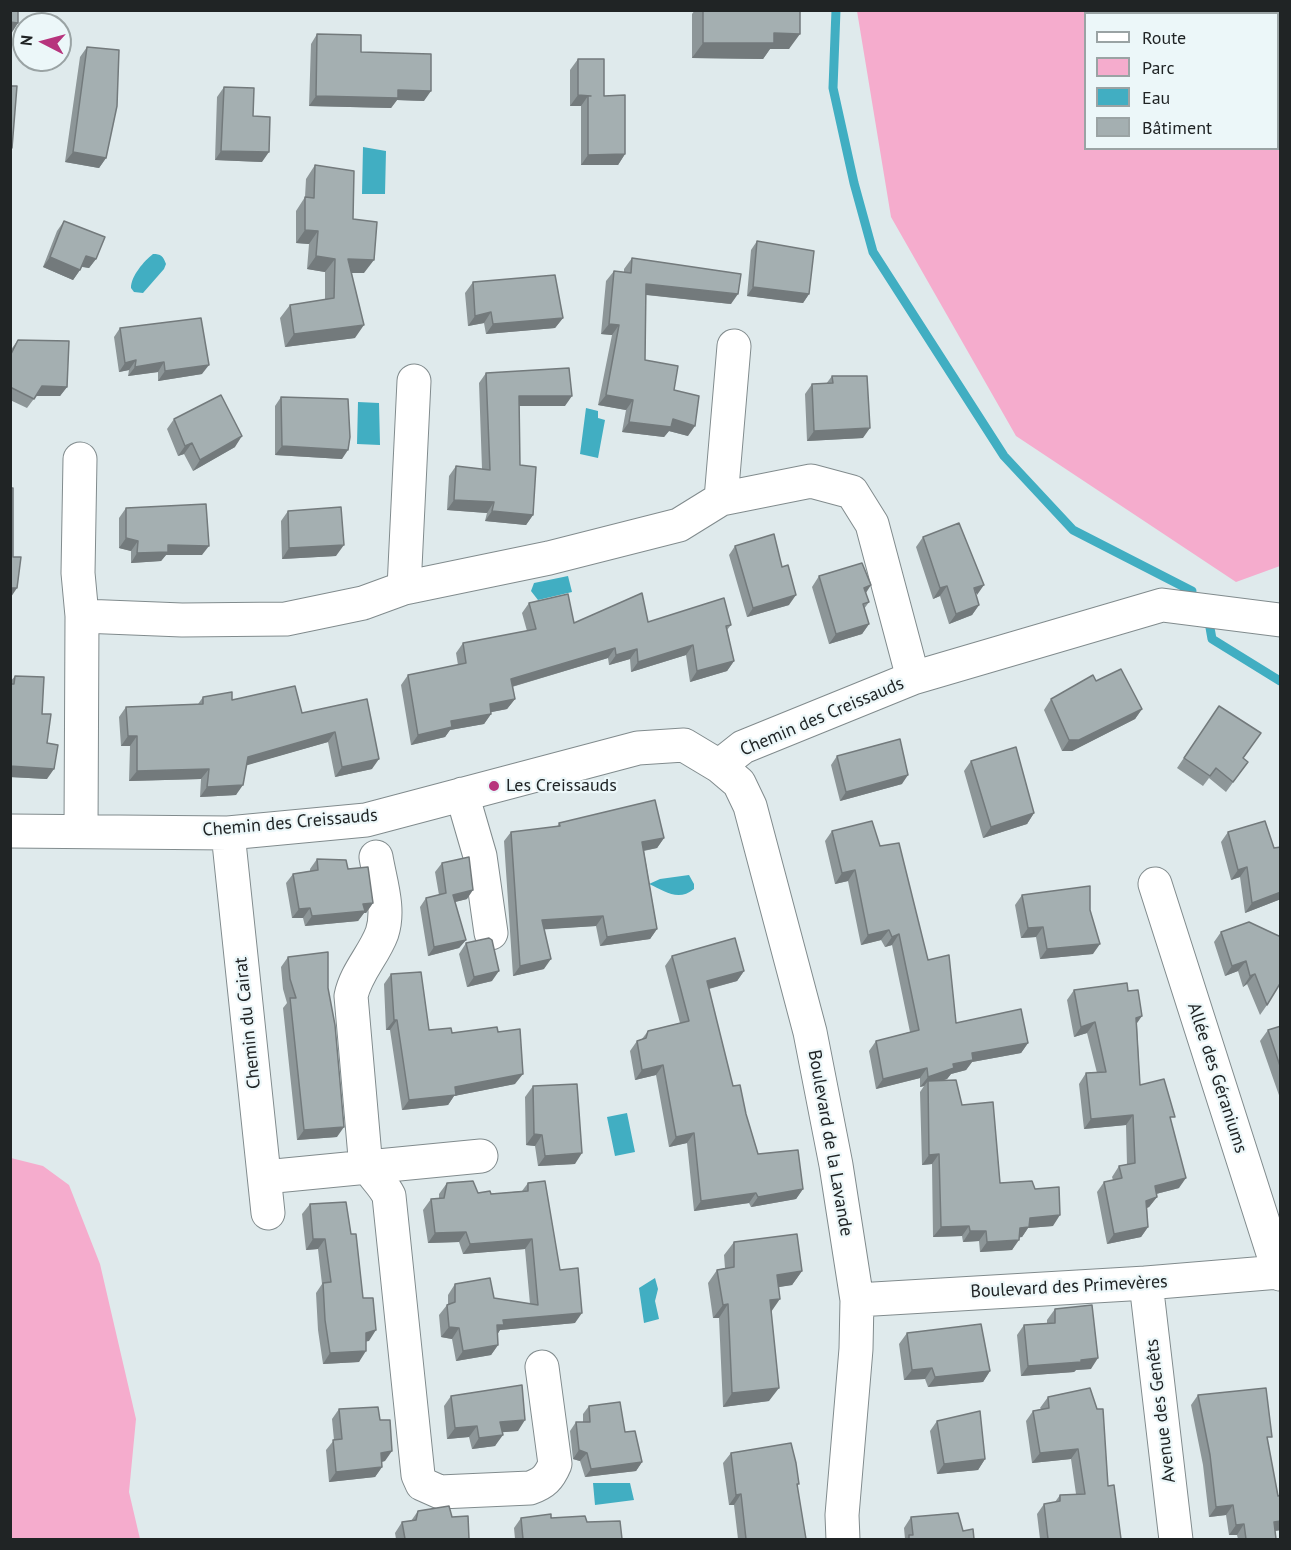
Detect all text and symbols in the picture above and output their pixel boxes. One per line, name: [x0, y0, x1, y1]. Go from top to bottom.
north arrow: [12, 12, 72, 72]
legend: [1084, 12, 1279, 150]
text: Route: [1142, 26, 1186, 49]
text: N: [16, 34, 37, 47]
text: Parc: [1142, 56, 1175, 79]
text: Eau: [1142, 86, 1170, 109]
text: Bâtiment: [1142, 116, 1212, 139]
street label: Chemin des Creissauds: [737, 673, 907, 761]
place label: Les Creissauds: [506, 775, 617, 797]
marker: Les Creissauds: [487, 779, 501, 793]
street label: Chemin des Creissauds: [202, 805, 378, 841]
street label: Chemin du Cairat: [230, 956, 266, 1090]
street label: Allée des Géraniums: [1182, 1000, 1252, 1156]
street label: Boulevard de la Lavande: [803, 1048, 857, 1238]
street label: Boulevard des Primevères: [970, 1271, 1168, 1303]
street label: Avenue des Genêts: [1141, 1338, 1181, 1484]

